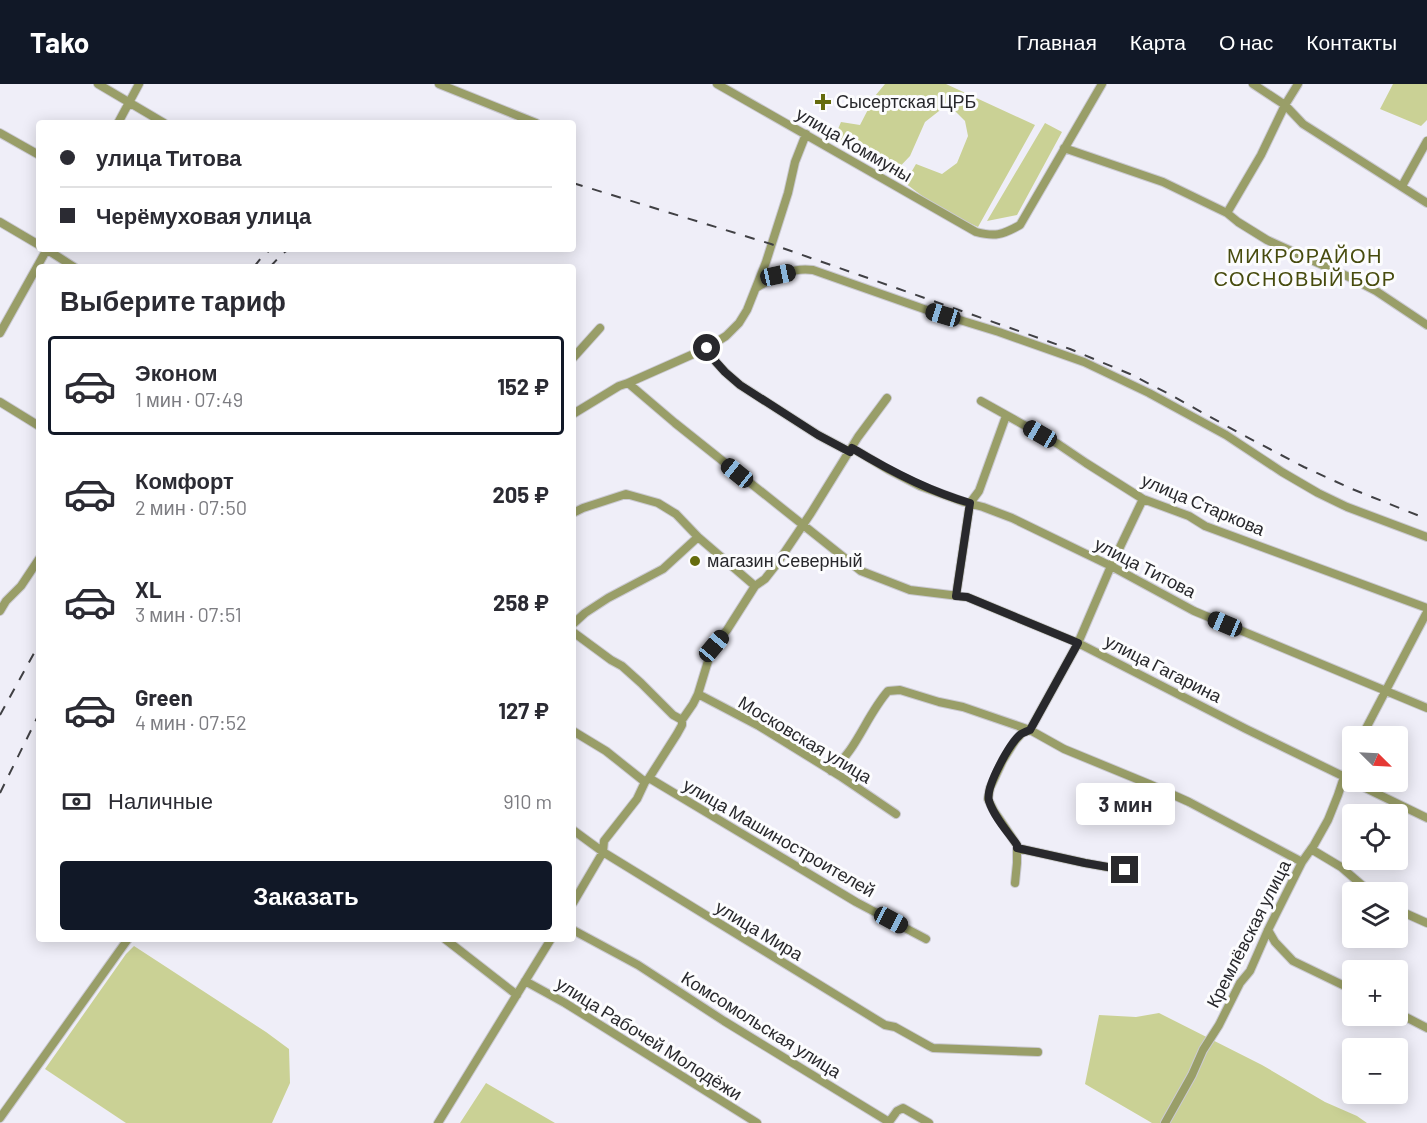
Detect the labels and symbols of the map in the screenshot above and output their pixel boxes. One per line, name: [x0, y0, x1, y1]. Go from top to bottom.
place label: Сысертская ЦРБ: [836, 90, 976, 112]
marker: Сысертская ЦРБ: [814, 93, 832, 111]
street label: улица Коммуны: [793, 102, 916, 186]
district label: МИКРОРАЙОН СОСНОВЫЙ БОР: [1213, 243, 1397, 290]
car: [759, 262, 797, 288]
car: [923, 301, 963, 329]
route start: [693, 334, 720, 361]
car: [1020, 417, 1060, 451]
car: [717, 455, 757, 491]
street label: улица Старкова: [1139, 468, 1269, 540]
street label: улица Титова: [1091, 532, 1201, 603]
place label: магазин Северный: [707, 549, 863, 571]
marker: магазин Северный: [688, 554, 702, 568]
car: [1205, 609, 1245, 639]
car: [696, 626, 732, 666]
street label: улица Гагарина: [1101, 629, 1226, 707]
street label: Московская улица: [735, 691, 877, 788]
north arrow: [1342, 726, 1408, 792]
street label: улица Машиностроителей: [680, 773, 879, 901]
callout: 3 мин: [1076, 783, 1174, 825]
street label: Кремлёвская улица: [1201, 855, 1295, 1011]
route end: [1111, 856, 1138, 883]
street label: улица Мира: [712, 895, 808, 965]
car: [871, 904, 911, 936]
street label: Комсомольская улица: [678, 966, 846, 1083]
street label: улица Рабочей Молодёжи: [552, 972, 747, 1105]

